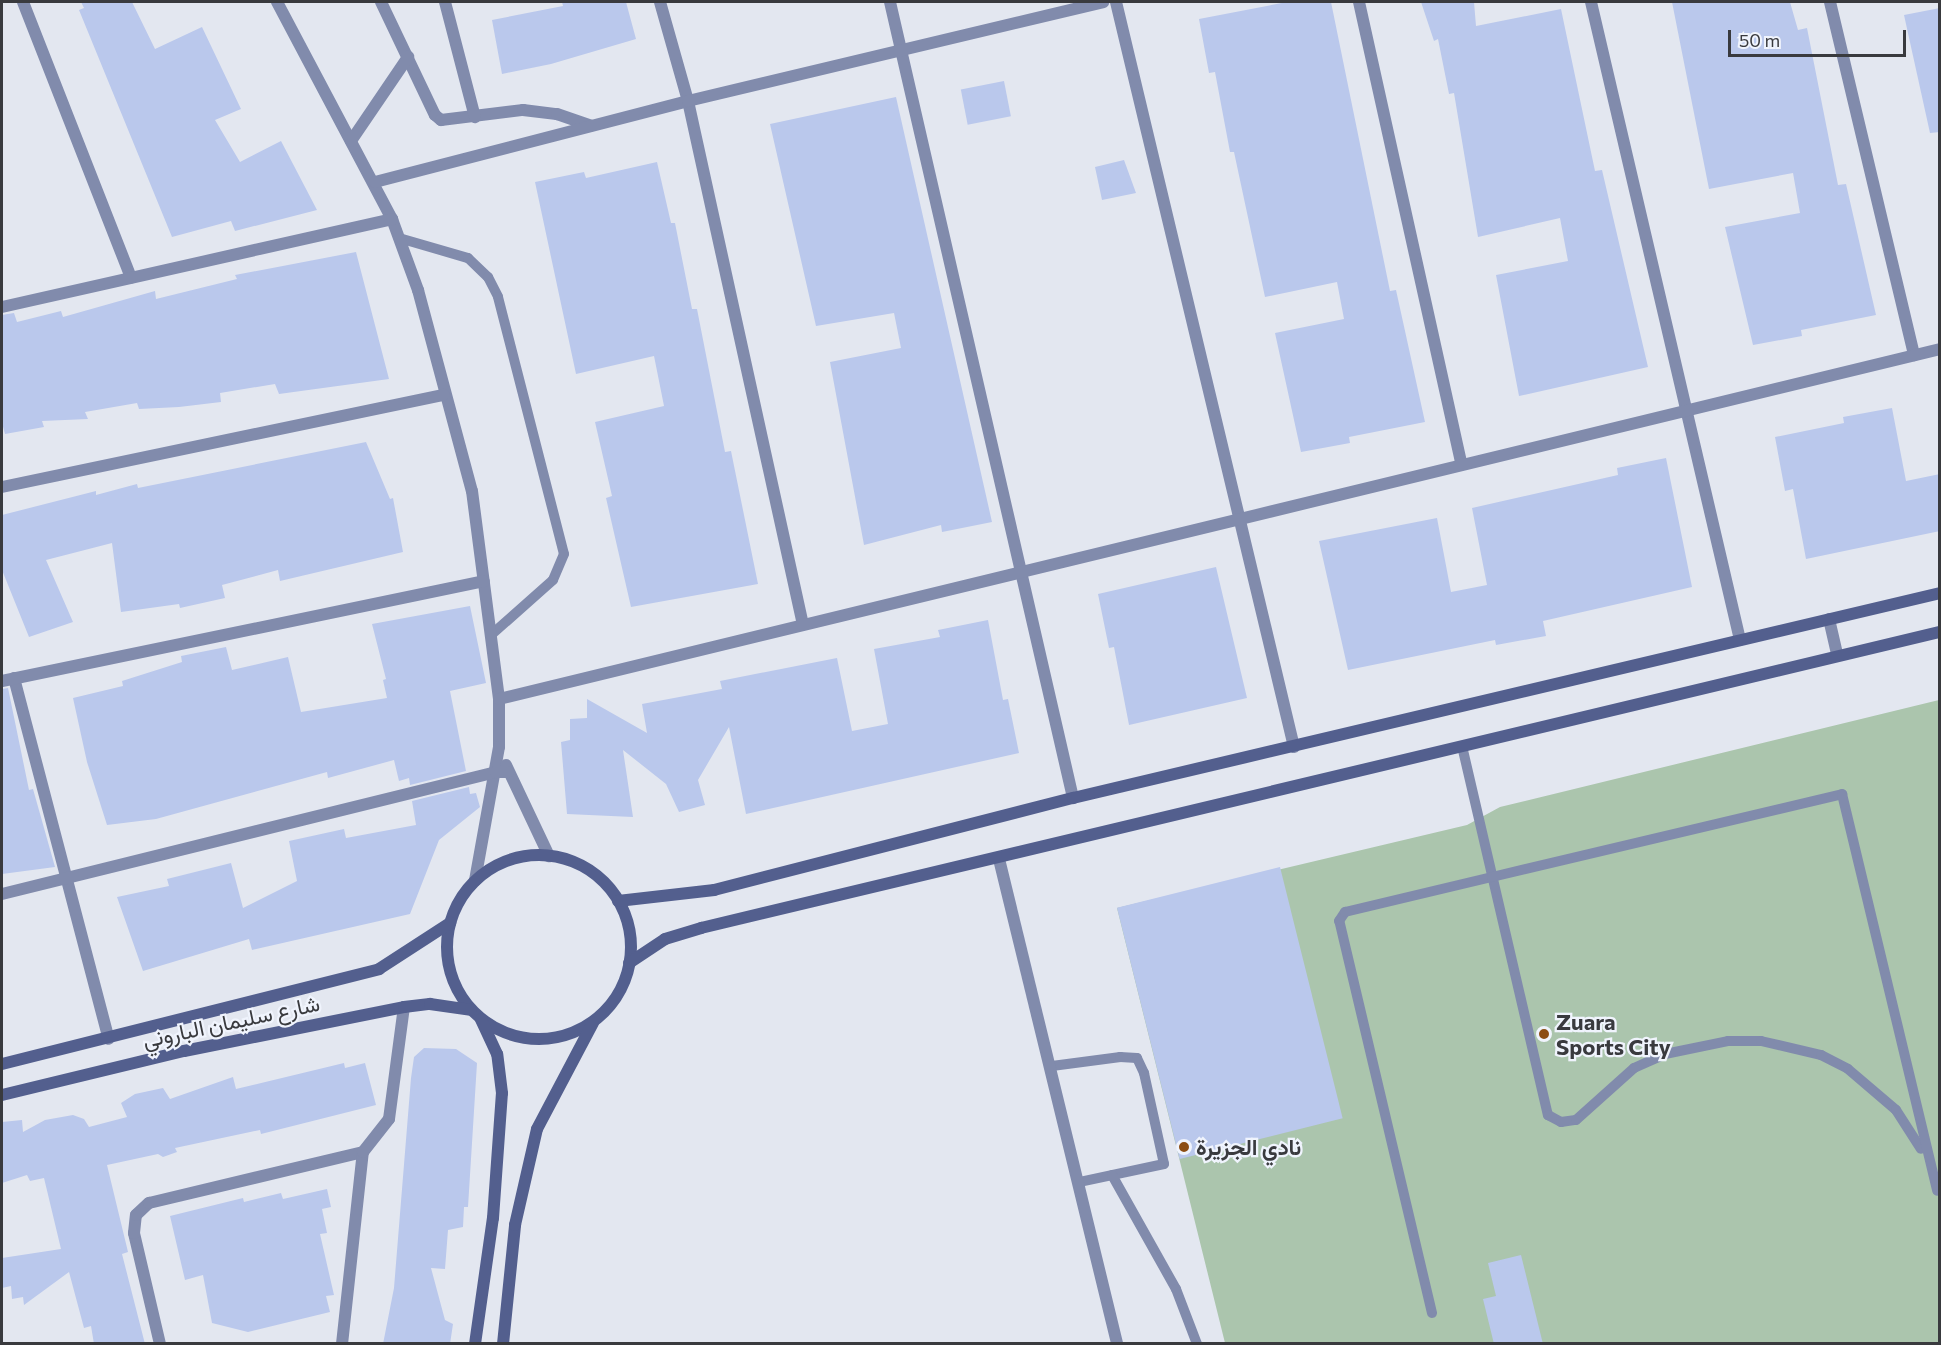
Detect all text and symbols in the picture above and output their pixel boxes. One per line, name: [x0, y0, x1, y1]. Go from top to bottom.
scale bar: [1731, 18, 1910, 56]
text: 50 m: [1739, 29, 1780, 51]
street label: شارع سليمان الباروني: [140, 989, 322, 1053]
place label: Zuara Sports City: [1556, 1008, 1671, 1060]
marker: Zuara Sports City: [1537, 1027, 1551, 1041]
place label: نادي الجزيرة: [1196, 1134, 1301, 1160]
marker: نادي الجزيرة: [1177, 1140, 1191, 1154]

